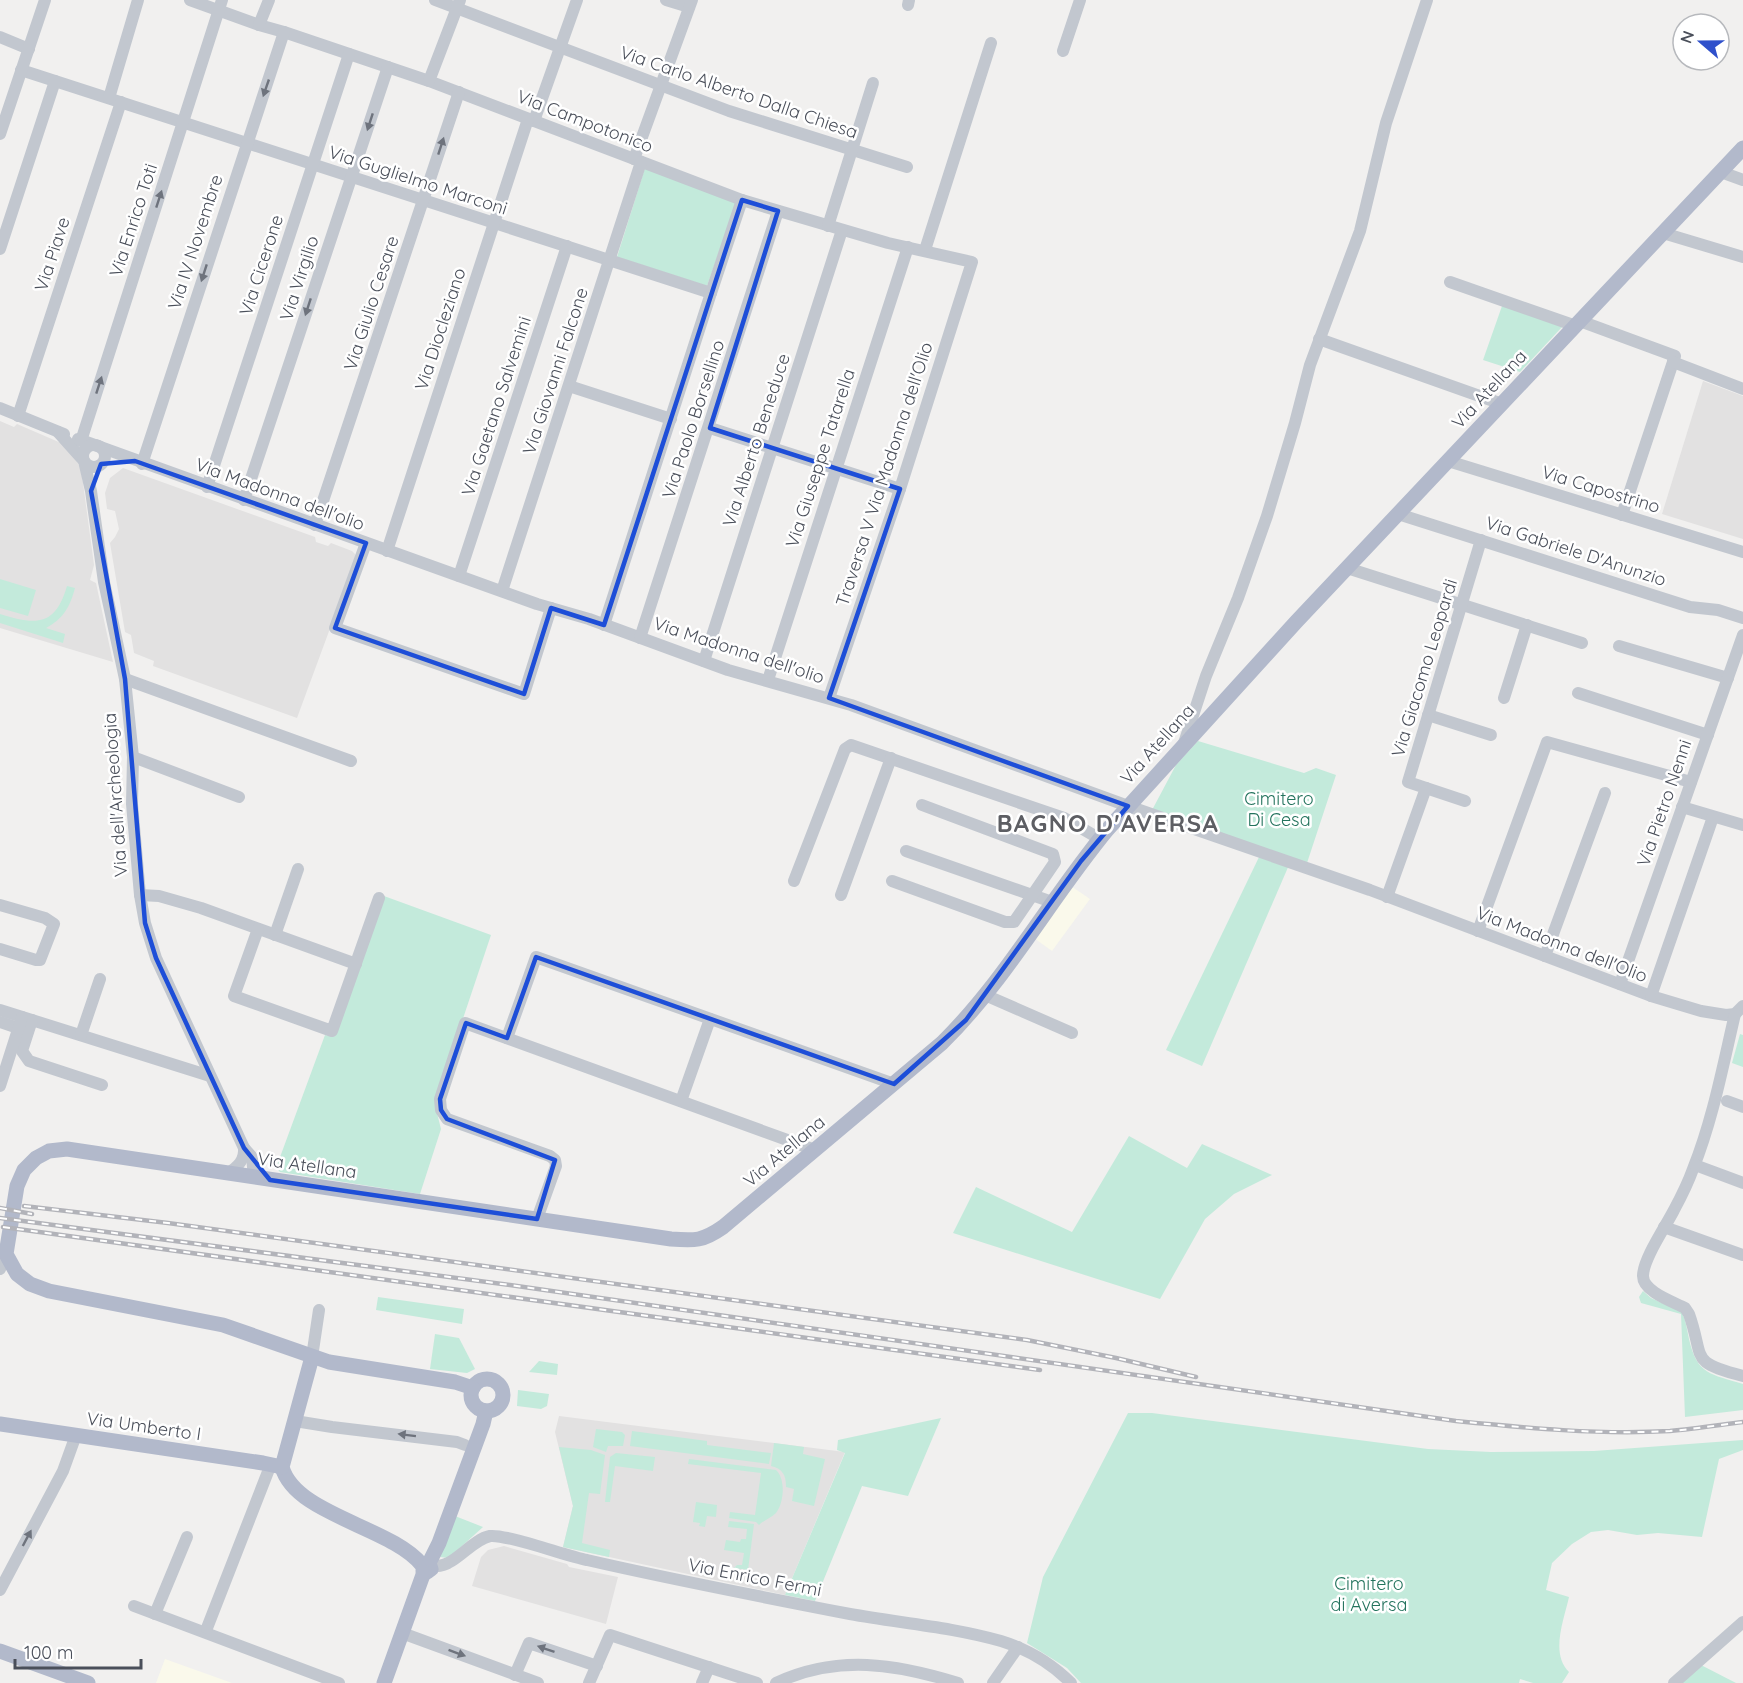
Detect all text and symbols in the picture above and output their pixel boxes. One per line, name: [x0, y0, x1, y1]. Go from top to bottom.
north arrow: [1671, 12, 1731, 72]
text: N: [1675, 28, 1698, 46]
street label: Via Carlo Alberto Dalla Chiesa: [617, 40, 861, 144]
one-way arrow: [260, 79, 270, 97]
street label: Via Campotonico: [514, 84, 656, 158]
one-way arrow: [365, 113, 374, 131]
one-way arrow: [437, 137, 446, 155]
street label: Via Guglielmo Marconi: [326, 140, 510, 220]
street label: Via Enrico Toti: [104, 160, 162, 280]
street label: Via IV Novembre: [162, 172, 228, 312]
one-way arrow: [155, 190, 164, 208]
street label: Via Cicerone: [234, 212, 288, 318]
street label: Via Piave: [29, 214, 75, 294]
street label: Via Virgilio: [274, 233, 324, 323]
street label: Via Giulio Cesare: [338, 233, 404, 373]
one-way arrow: [199, 264, 209, 282]
street label: Via Diocleziano: [409, 265, 471, 393]
street label: Via Giovanni Falcone: [517, 285, 593, 457]
one-way arrow: [303, 298, 313, 316]
street label: Via Gaetano Salvemini: [456, 313, 536, 499]
street label: Via Paolo Borsellino: [657, 337, 729, 501]
street label: Traversa V Via Madonna dell'Olio: [830, 339, 938, 609]
street label: Via Atellana: [1447, 345, 1531, 433]
street label: Via Alberto Beneduce: [717, 351, 795, 529]
street label: Via Giuseppe Tatarella: [780, 366, 860, 550]
one-way arrow: [95, 376, 104, 394]
street label: Via Madonna dell'olio: [192, 453, 368, 535]
street label: Via Capostrino: [1539, 460, 1663, 518]
street label: Via Gabriele D'Anunzio: [1483, 511, 1669, 591]
street label: Via Giacomo Leopardi: [1386, 576, 1462, 760]
street label: Via Madonna dell'olio: [651, 611, 827, 689]
street label: Via Atellana: [1115, 699, 1199, 789]
street label: Via dell'Archeologia: [98, 712, 132, 878]
street label: Via Pietro Nenni: [1632, 736, 1696, 870]
park label: Cimitero Di Cesa: [1244, 787, 1314, 831]
district label: BAGNO D'AVERSA: [997, 808, 1219, 838]
street label: Via Madonna dell'Olio: [1473, 901, 1651, 987]
street label: Via Atellana: [738, 1110, 830, 1192]
street label: Via Atellana: [256, 1147, 358, 1183]
street label: Via Umberto I: [85, 1407, 203, 1445]
one-way arrow: [398, 1431, 417, 1440]
one-way arrow: [22, 1529, 32, 1546]
street label: Via Enrico Fermi: [686, 1553, 824, 1601]
park label: Cimitero di Aversa: [1331, 1572, 1407, 1616]
scale bar: [15, 1632, 141, 1670]
text: 100 m: [24, 1641, 73, 1664]
one-way arrow: [537, 1643, 555, 1653]
one-way arrow: [448, 1649, 466, 1659]

